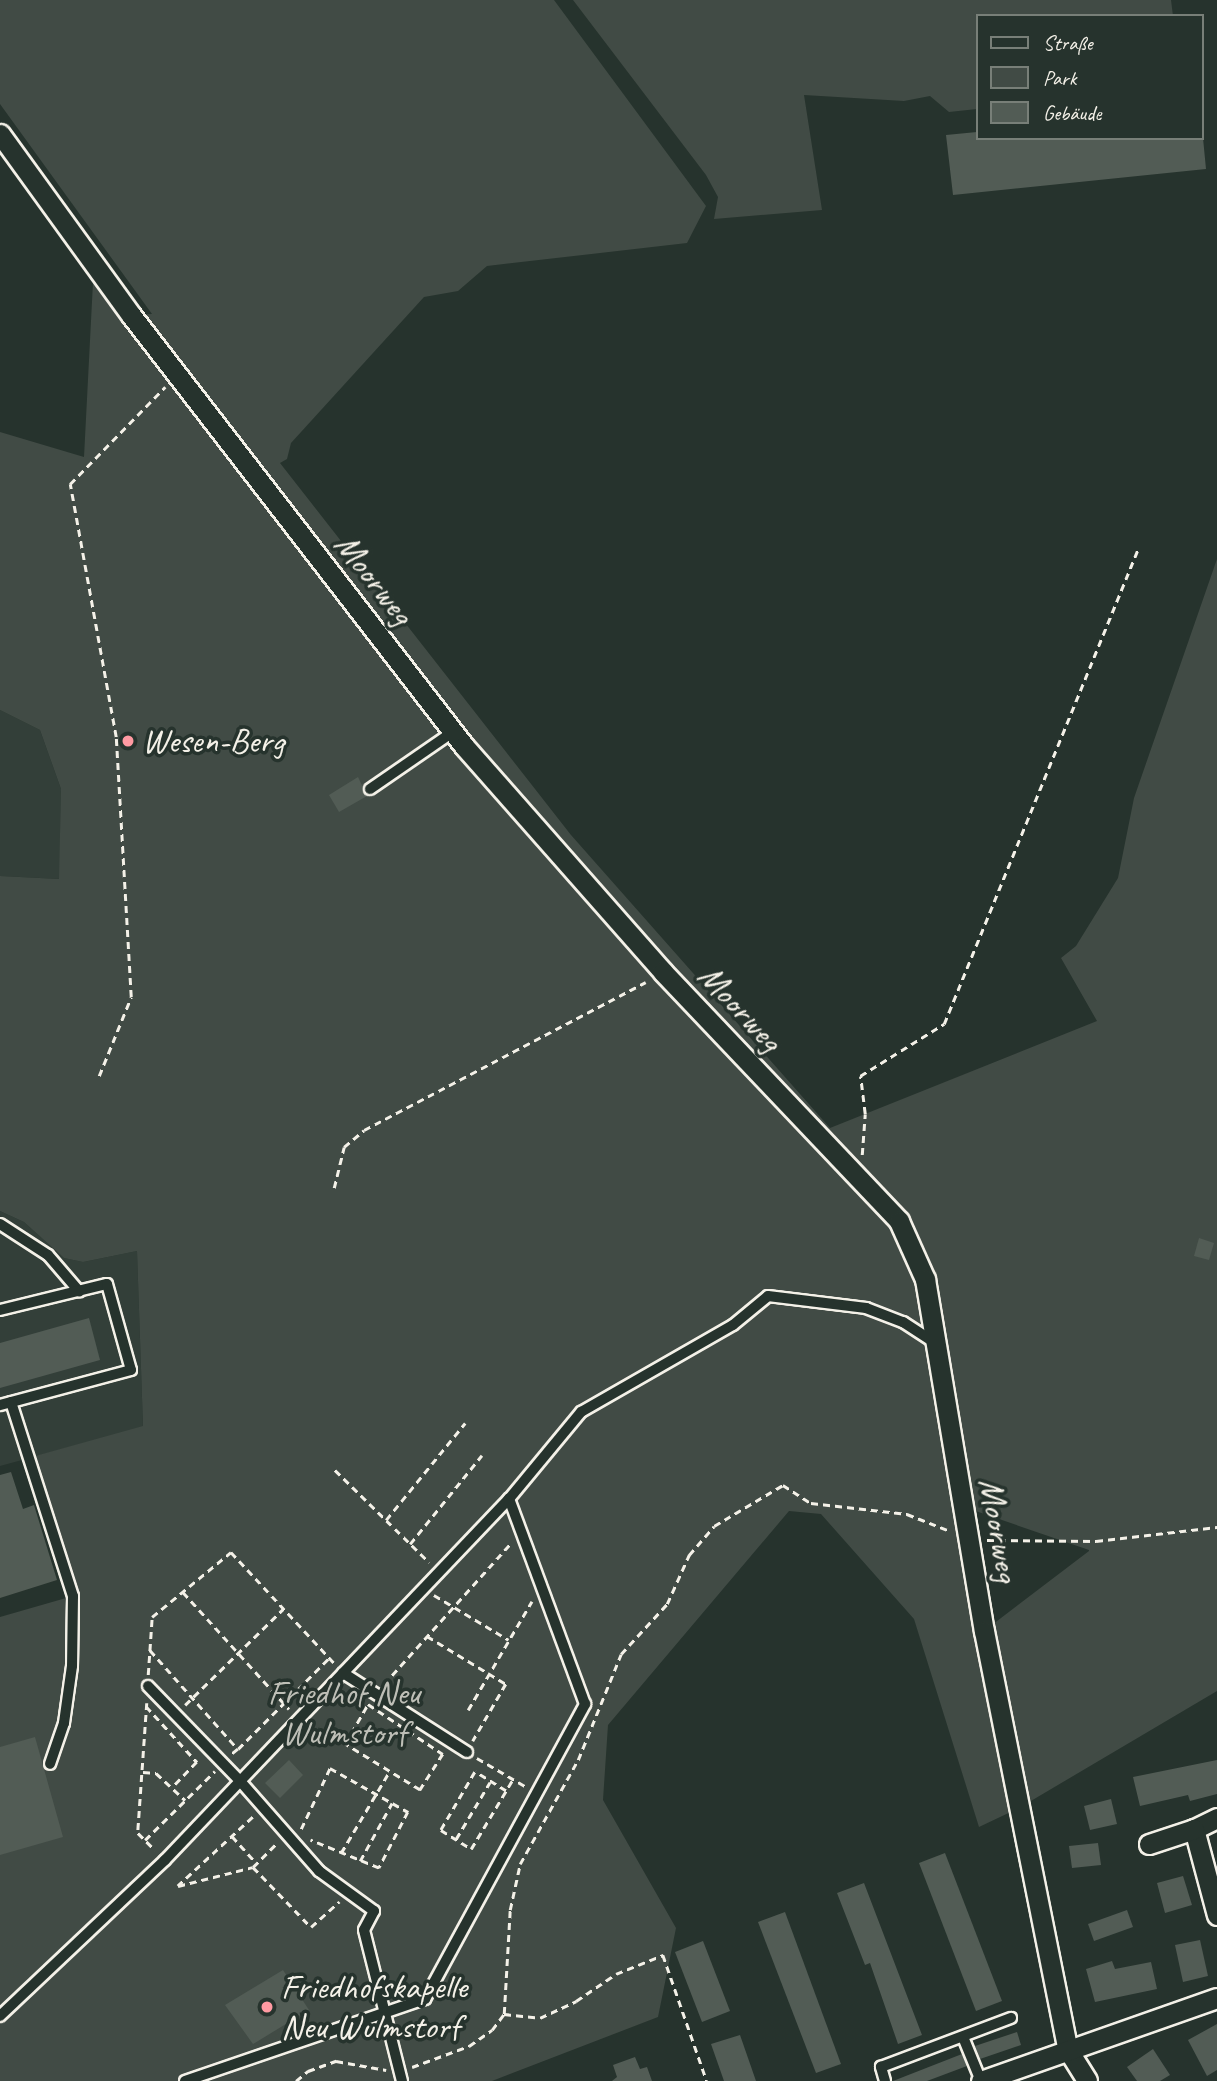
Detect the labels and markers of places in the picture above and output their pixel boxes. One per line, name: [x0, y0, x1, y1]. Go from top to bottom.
place label: Wesen-Berg: [142, 720, 284, 762]
marker: Wesen-Berg: [120, 733, 136, 749]
place label: Friedhofskapelle Neu Wulmstorf: [281, 1966, 467, 2048]
marker: Friedhofskapelle Neu Wulmstorf: [259, 1999, 275, 2015]

